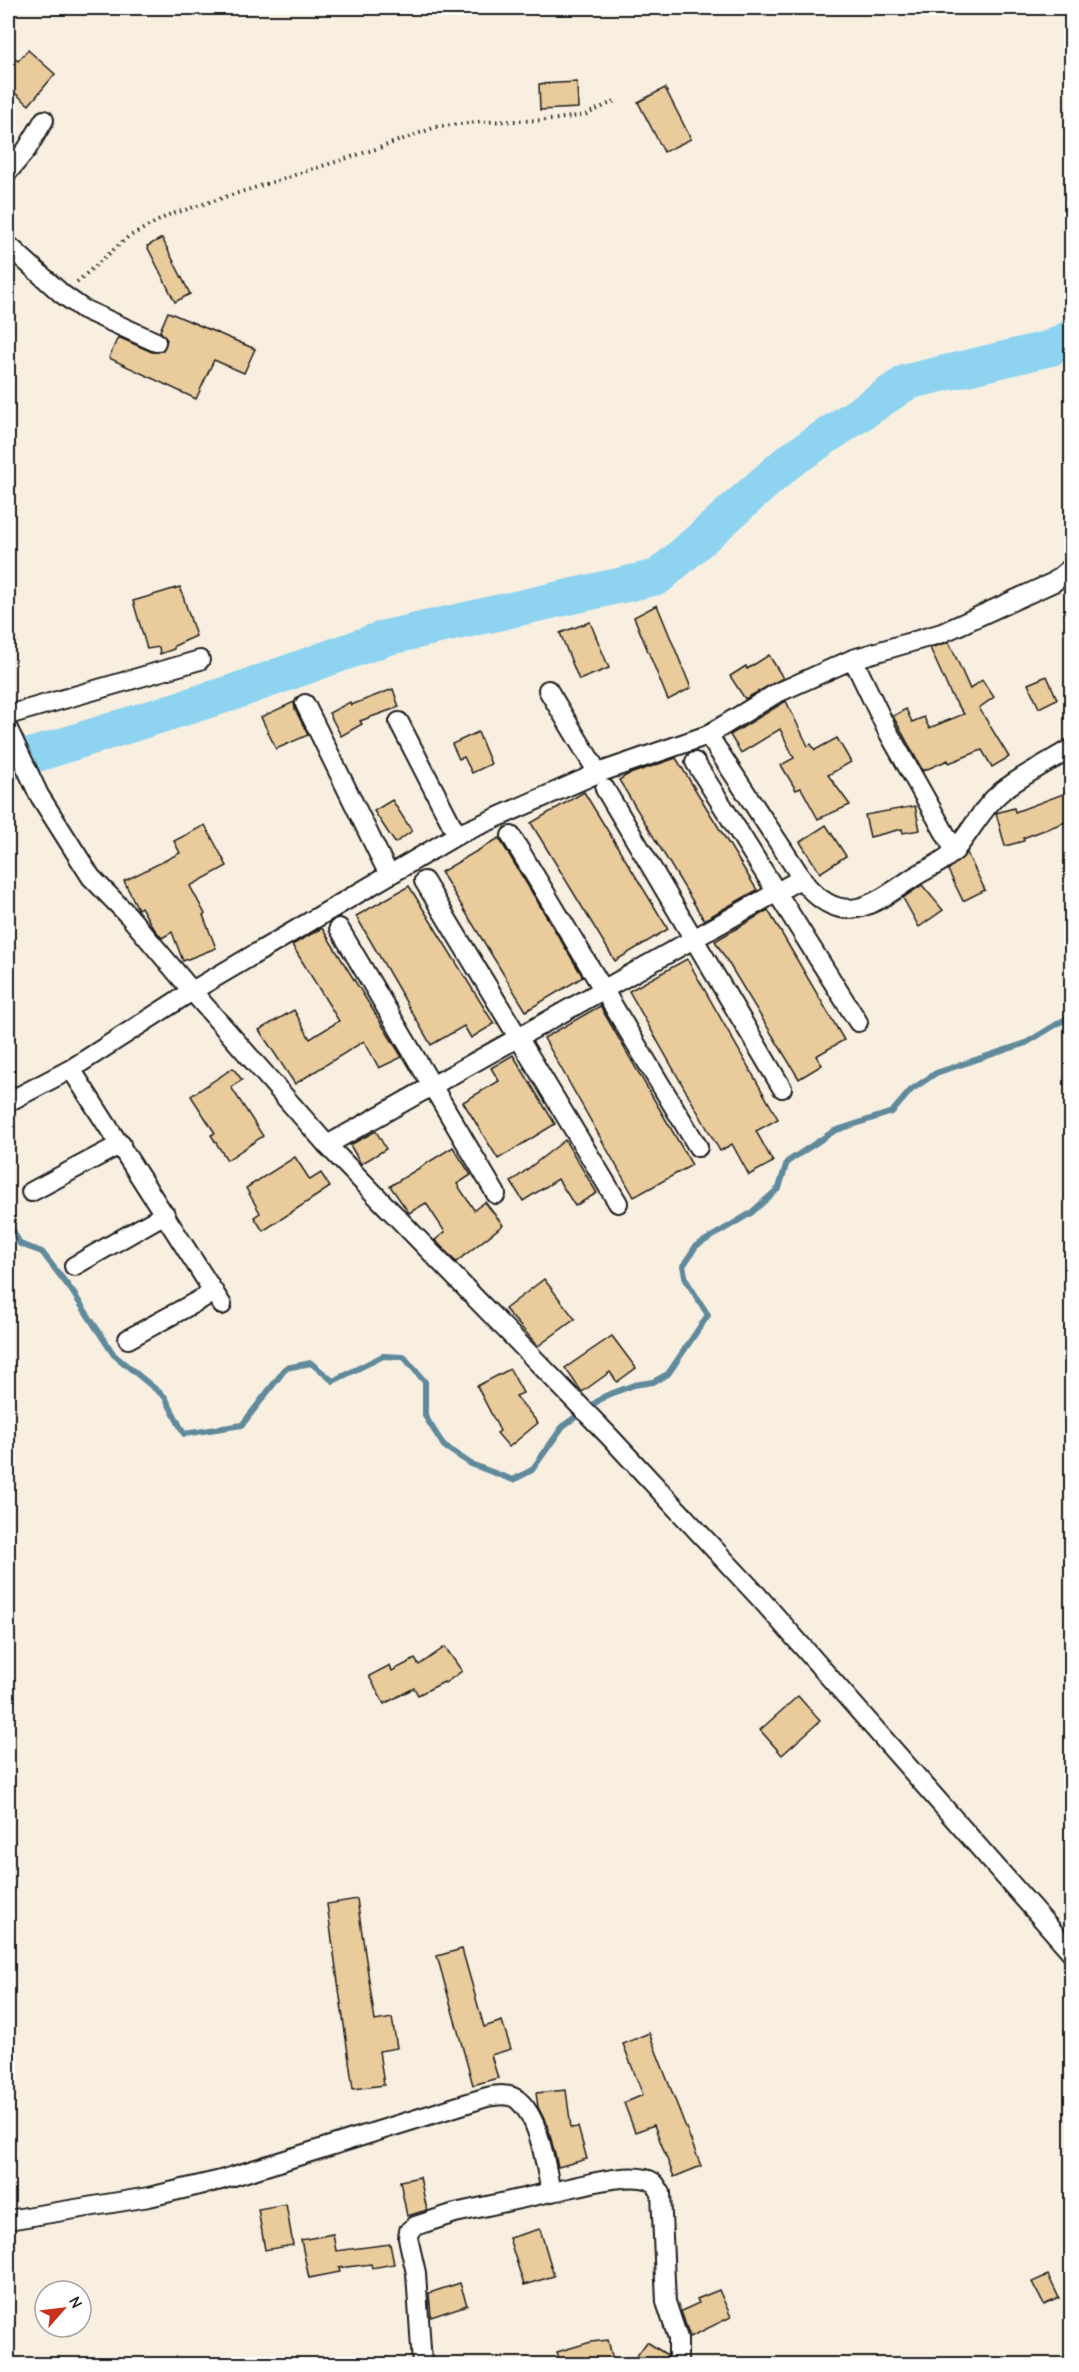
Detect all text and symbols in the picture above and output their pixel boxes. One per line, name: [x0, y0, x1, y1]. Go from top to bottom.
north arrow: [33, 2279, 93, 2339]
text: N: [65, 2294, 86, 2311]

